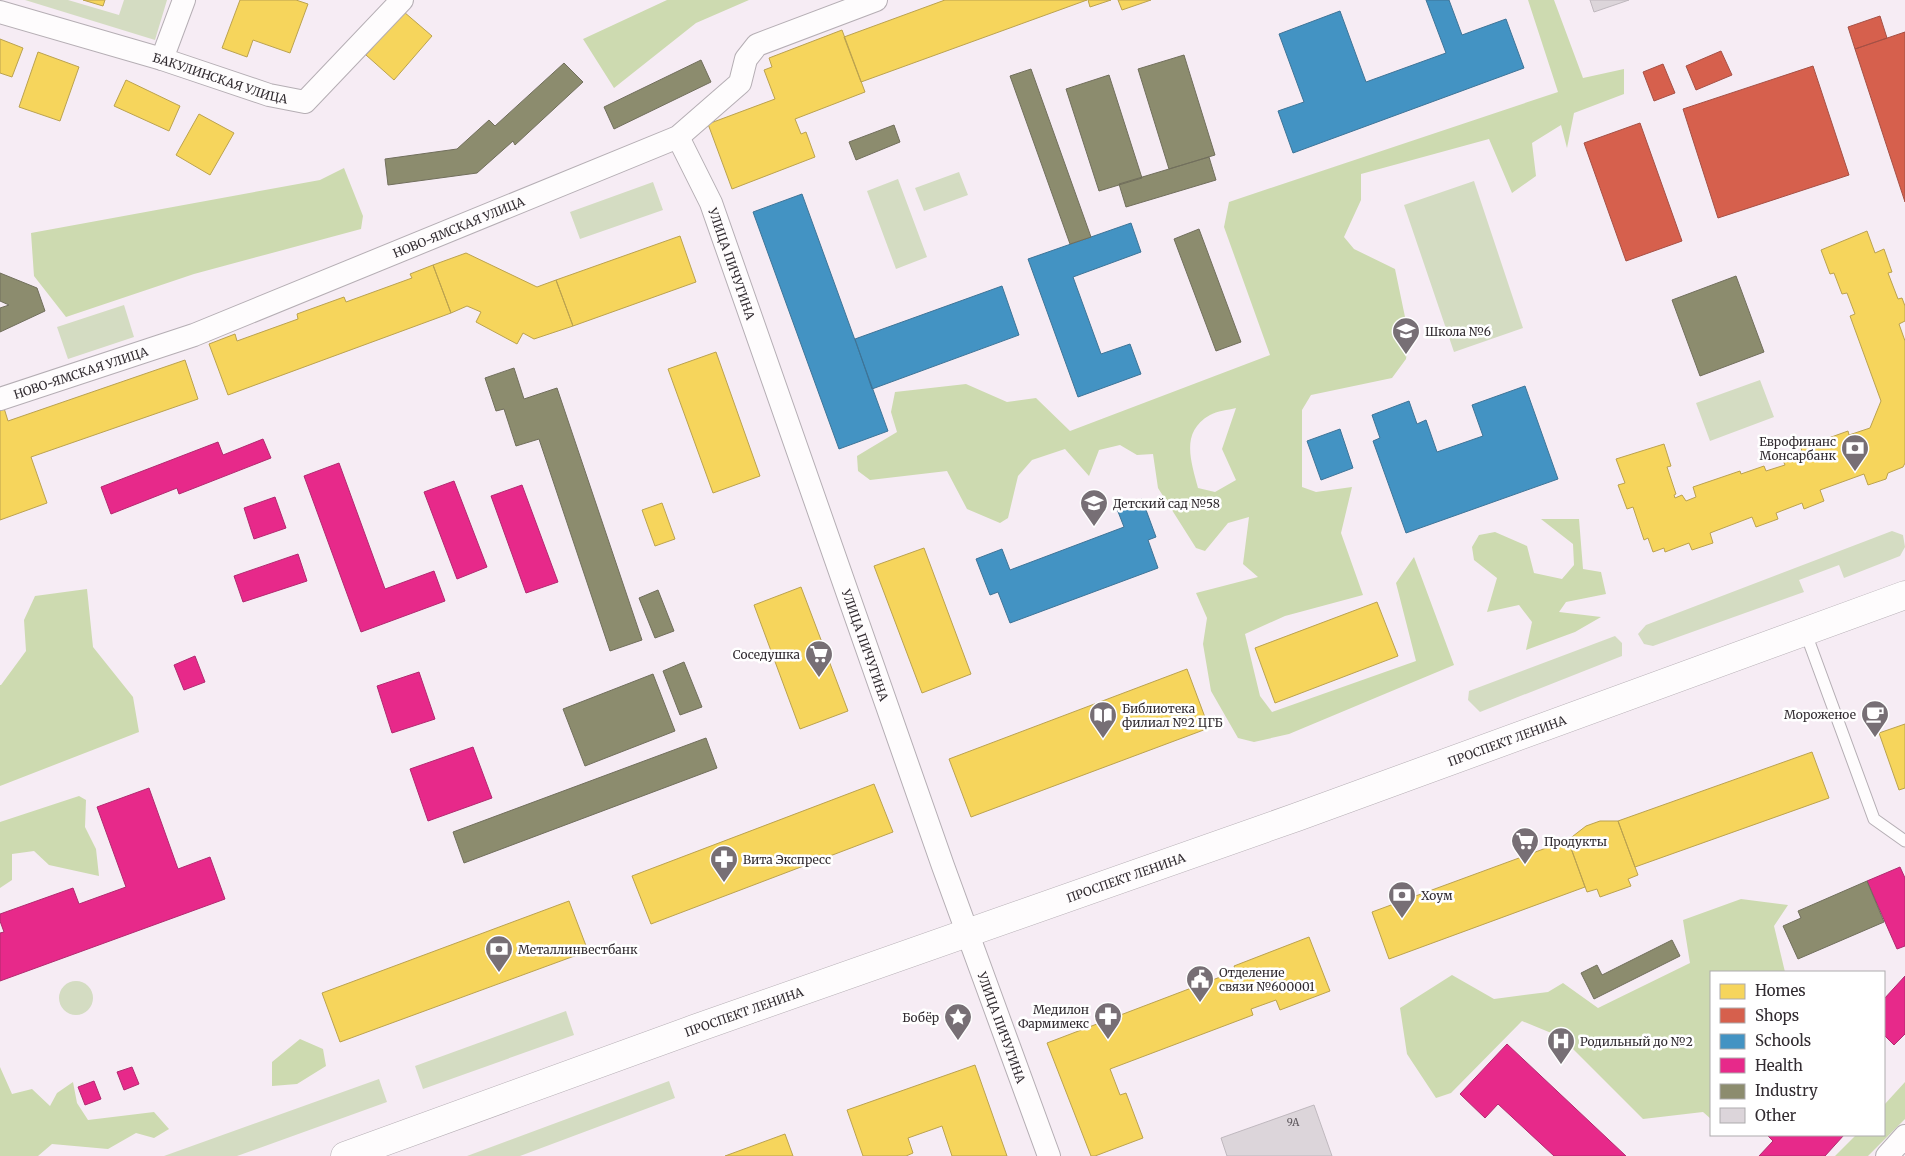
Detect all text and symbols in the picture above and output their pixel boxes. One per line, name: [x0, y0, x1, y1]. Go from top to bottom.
street label: БАКУЛИНСКАЯ УЛИЦА: [151, 49, 289, 106]
street label: НОВО-ЯМСКАЯ УЛИЦА: [390, 193, 527, 260]
street label: УЛИЦА ПИЧУГИНА: [705, 205, 759, 322]
school or university icon: Школа №6: [1391, 316, 1421, 355]
place label: Школа №6: [1425, 324, 1491, 339]
street label: НОВО-ЯМСКАЯ УЛИЦА: [11, 343, 150, 402]
bank icon: Еврофинанс Монсарбанк: [1840, 433, 1870, 472]
place label: Еврофинанс Монсарбанк: [1759, 434, 1836, 463]
school or university icon: Детский сад №58: [1079, 488, 1109, 527]
place label: Детский сад №58: [1113, 496, 1220, 511]
street label: УЛИЦА ПИЧУГИНА: [839, 586, 892, 703]
supermarket icon: Соседушка: [804, 639, 834, 678]
place label: Соседушка: [733, 647, 801, 662]
cafe icon: Мороженое: [1860, 699, 1890, 738]
library icon: Библиотека филиал №2 ЦГБ: [1088, 700, 1118, 739]
place label: Библиотека филиал №2 ЦГБ: [1122, 701, 1223, 730]
place label: Мороженое: [1784, 707, 1856, 722]
street label: ПРОСПЕКТ ЛЕНИНА: [1446, 712, 1569, 769]
supermarket icon: Продукты: [1510, 826, 1540, 865]
place label: Продукты: [1544, 834, 1607, 849]
pharmacy icon: Вита Экспресс: [709, 844, 739, 883]
street label: ПРОСПЕКТ ЛЕНИНА: [1064, 849, 1188, 905]
place label: Вита Экспресс: [743, 852, 831, 867]
bank icon: Хоум: [1387, 880, 1417, 919]
place label: Хоум: [1421, 888, 1453, 903]
bank icon: Металлинвестбанк: [484, 934, 514, 973]
place label: Металлинвестбанк: [518, 942, 638, 957]
public building icon: Отделение связи №600001: [1185, 964, 1215, 1003]
place label: Отделение связи №600001: [1219, 965, 1315, 994]
street label: УЛИЦА ПИЧУГИНА: [974, 969, 1029, 1086]
legend: [1710, 971, 1885, 1136]
text: Homes: [1755, 981, 1806, 1000]
street label: ПРОСПЕКТ ЛЕНИНА: [682, 984, 806, 1039]
pharmacy icon: Медилон Фармимекс: [1093, 1001, 1123, 1040]
place icon: Бобёр: [943, 1002, 973, 1041]
place label: Медилон Фармимекс: [1018, 1002, 1089, 1031]
text: Shops: [1755, 1006, 1799, 1025]
place label: Бобёр: [902, 1010, 939, 1025]
hospital icon: Родильный до №2: [1546, 1026, 1576, 1065]
text: Schools: [1755, 1031, 1811, 1050]
place label: Родильный до №2: [1580, 1034, 1693, 1049]
text: Health: [1755, 1056, 1803, 1075]
text: Industry: [1755, 1081, 1818, 1100]
text: Other: [1755, 1106, 1797, 1125]
house number: 9А: [1287, 1116, 1300, 1129]

